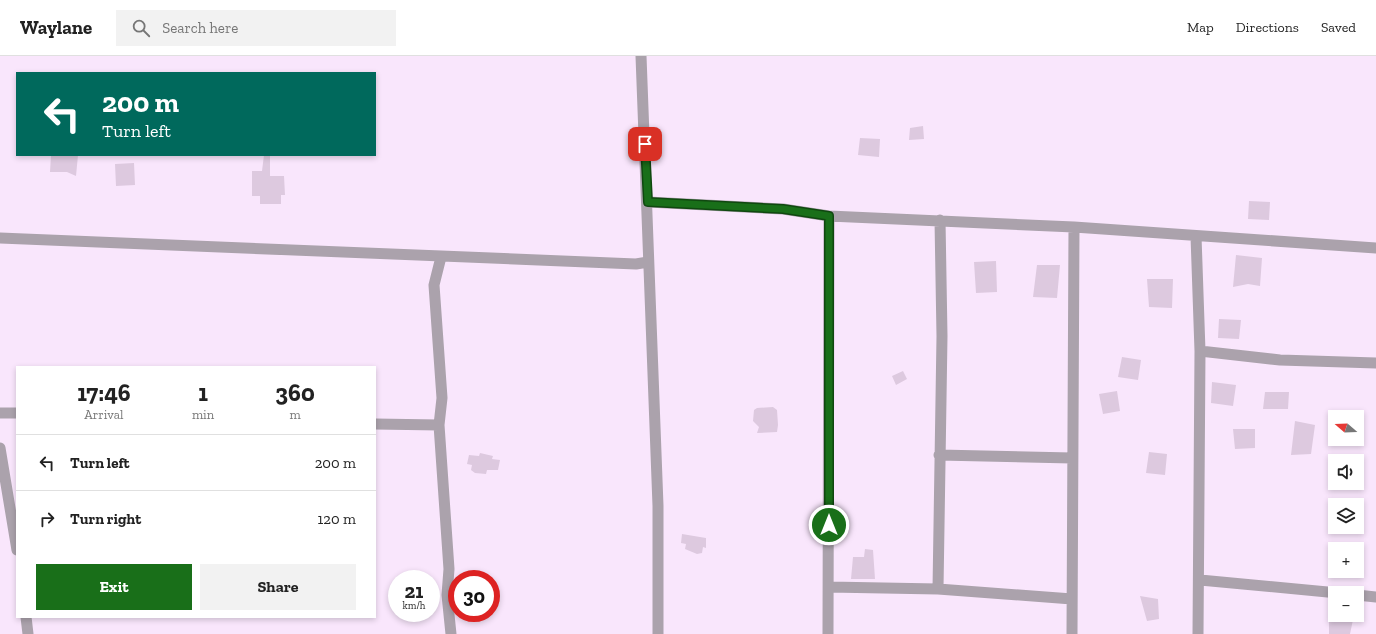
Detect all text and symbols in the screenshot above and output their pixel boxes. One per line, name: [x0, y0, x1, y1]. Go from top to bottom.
search box: [116, 10, 396, 46]
text: Waylane: [20, 16, 92, 39]
icon: search: [130, 17, 152, 39]
text: Search here: [162, 19, 238, 37]
text: Map: [1187, 19, 1214, 36]
text: Directions: [1236, 19, 1299, 36]
text: Saved: [1321, 19, 1356, 36]
text: 200 m: [102, 86, 179, 119]
icon: left: [36, 88, 88, 140]
text: Turn left: [102, 120, 171, 142]
pin: [628, 127, 662, 161]
icon: arrive: [634, 133, 656, 155]
text: 17:46: [77, 378, 131, 407]
text: 1: [198, 378, 208, 407]
text: 360: [275, 378, 315, 407]
text: Arrival: [84, 407, 124, 422]
text: min: [192, 407, 214, 422]
text: m: [289, 407, 301, 422]
north arrow: [1328, 410, 1364, 446]
map controls: [1328, 410, 1364, 622]
icon: left: [36, 452, 58, 474]
text: Turn left: [70, 454, 130, 472]
text: 200 m: [315, 454, 356, 472]
button: sound: [1328, 454, 1364, 490]
button: layers: [1328, 498, 1364, 534]
position arrow: [808, 504, 850, 546]
icon: right: [36, 508, 58, 530]
text: Turn right: [70, 510, 141, 528]
text: 120 m: [318, 510, 356, 528]
button: +: [1328, 542, 1364, 578]
button: Exit: [36, 564, 192, 610]
button: Share: [200, 564, 356, 610]
speed limit sign: 30: [448, 570, 500, 622]
text: 21: [405, 579, 423, 603]
button: −: [1328, 586, 1364, 622]
text: km/h: [403, 600, 425, 612]

